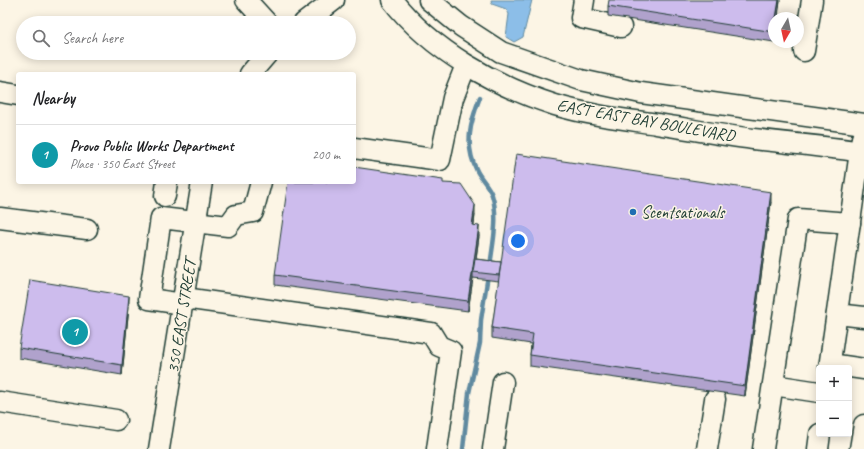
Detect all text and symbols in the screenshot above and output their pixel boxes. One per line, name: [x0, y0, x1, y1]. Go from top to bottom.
north arrow: [768, 12, 804, 48]
search box: [16, 16, 356, 60]
icon: search: [30, 27, 52, 49]
text: Search here: [62, 29, 123, 48]
text: Nearby: [32, 88, 75, 109]
street label: EAST EAST BAY BOULEVARD: [555, 95, 738, 147]
text: Provo Public Works Department: [70, 137, 233, 156]
text: 1: [42, 147, 48, 163]
text: 200 m: [312, 147, 340, 163]
text: Place · 350 East Street: [70, 156, 175, 172]
place label: Scentsationals: [641, 202, 726, 223]
marker: Scentsationals: [628, 207, 638, 217]
your location: [508, 231, 528, 251]
street label: 350 EAST STREET: [162, 254, 202, 374]
pin: 1: [62, 317, 88, 347]
map controls: [816, 365, 852, 437]
button: +: [816, 365, 852, 401]
button: −: [816, 401, 852, 437]

